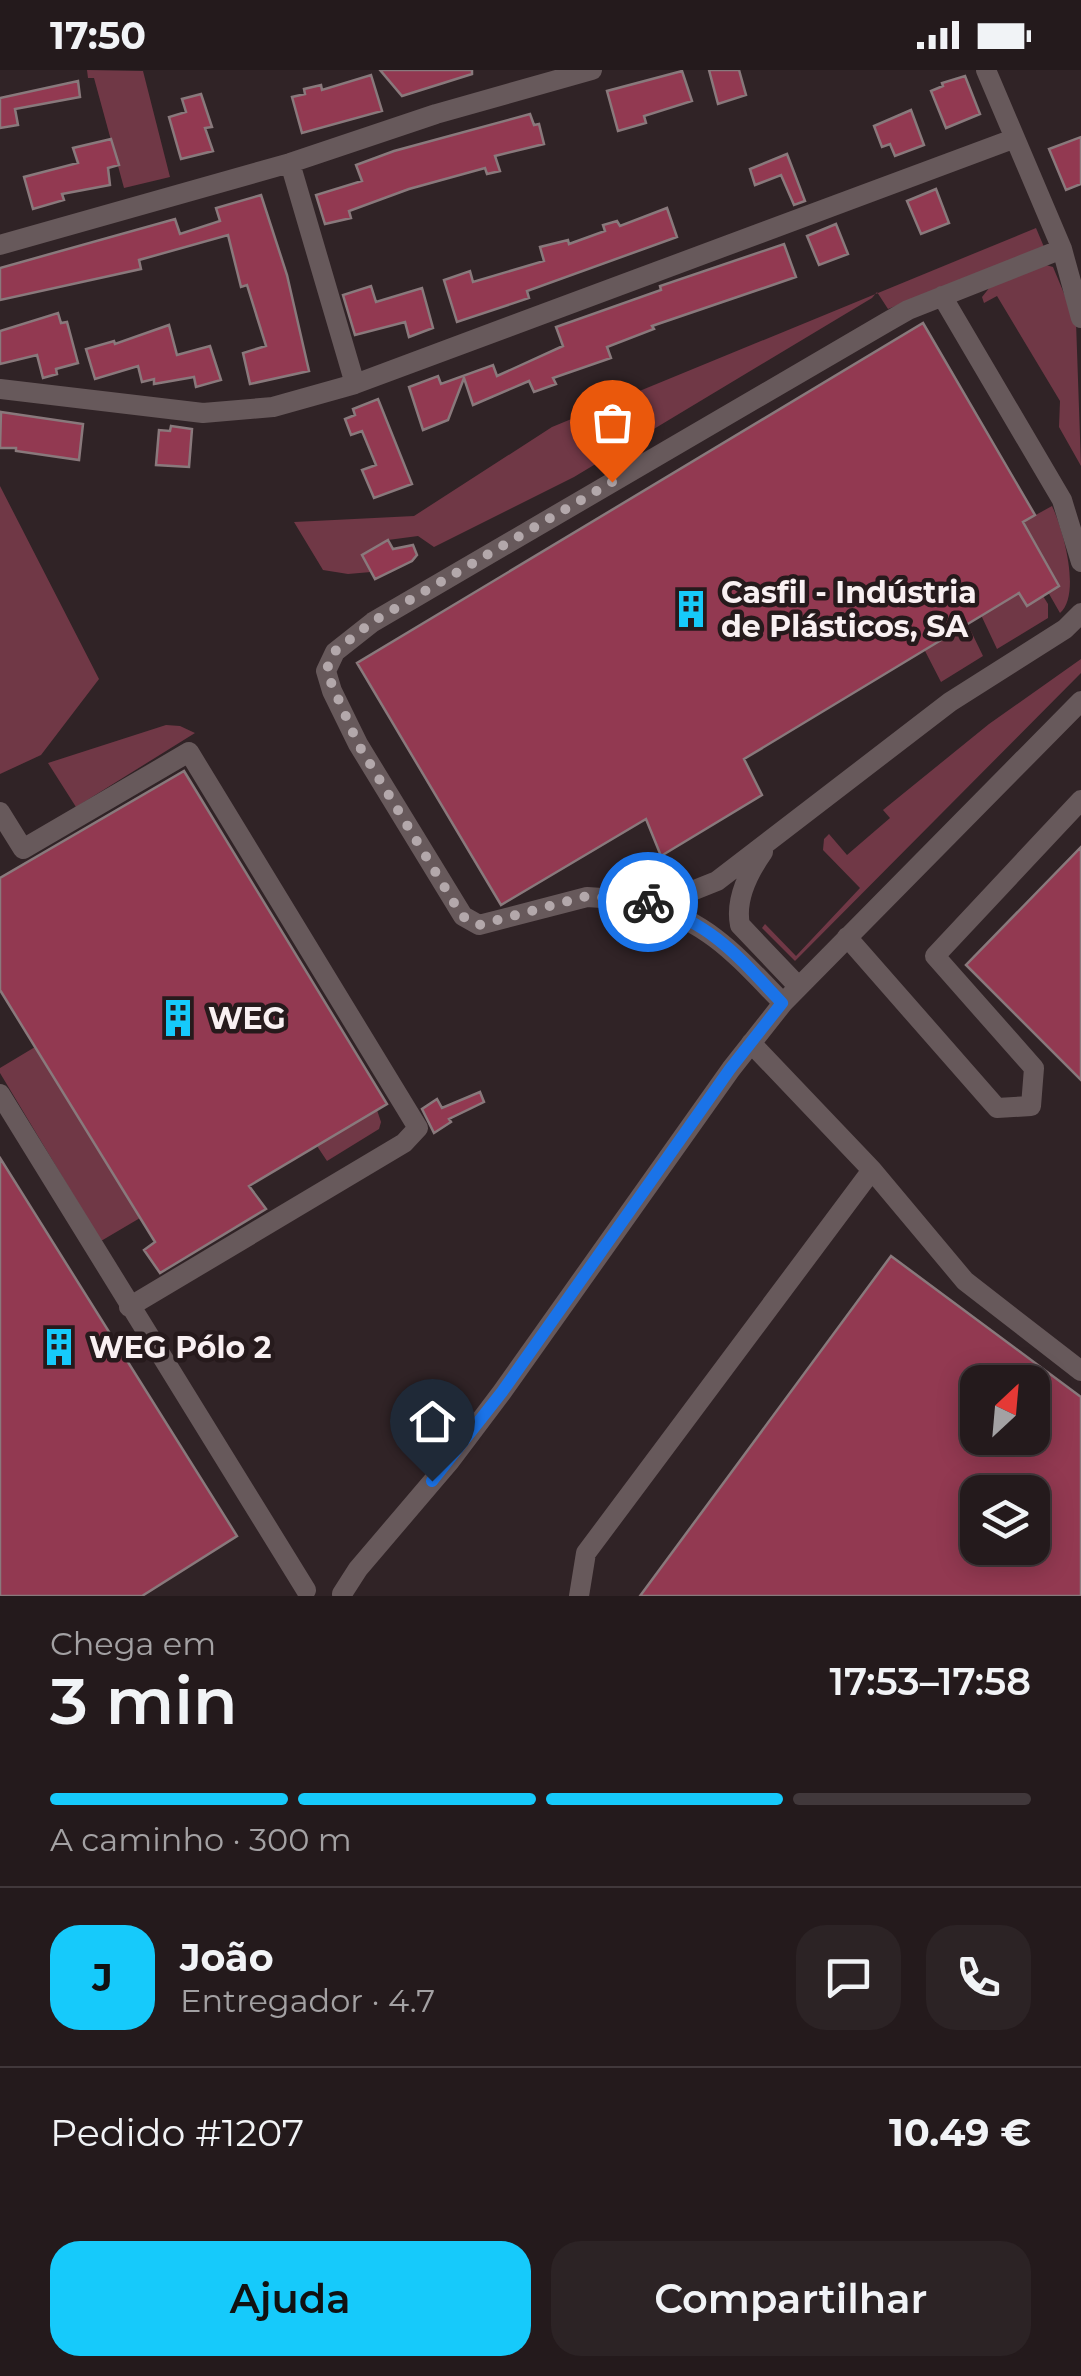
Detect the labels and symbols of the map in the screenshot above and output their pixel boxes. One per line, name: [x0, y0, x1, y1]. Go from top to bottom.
pin: [570, 380, 655, 483]
place label: Casfil - Indústria de Plásticos, SA: [721, 574, 977, 645]
building icon: Casfil - Indústria de Plásticos, SA: [670, 588, 712, 630]
courier: [598, 852, 698, 952]
building icon: WEG: [157, 997, 199, 1039]
place label: WEG: [208, 1000, 286, 1037]
building icon: WEG Pólo 2: [38, 1326, 80, 1368]
place label: WEG Pólo 2: [89, 1329, 271, 1366]
north arrow: [960, 1365, 1050, 1455]
pin: [390, 1379, 475, 1482]

